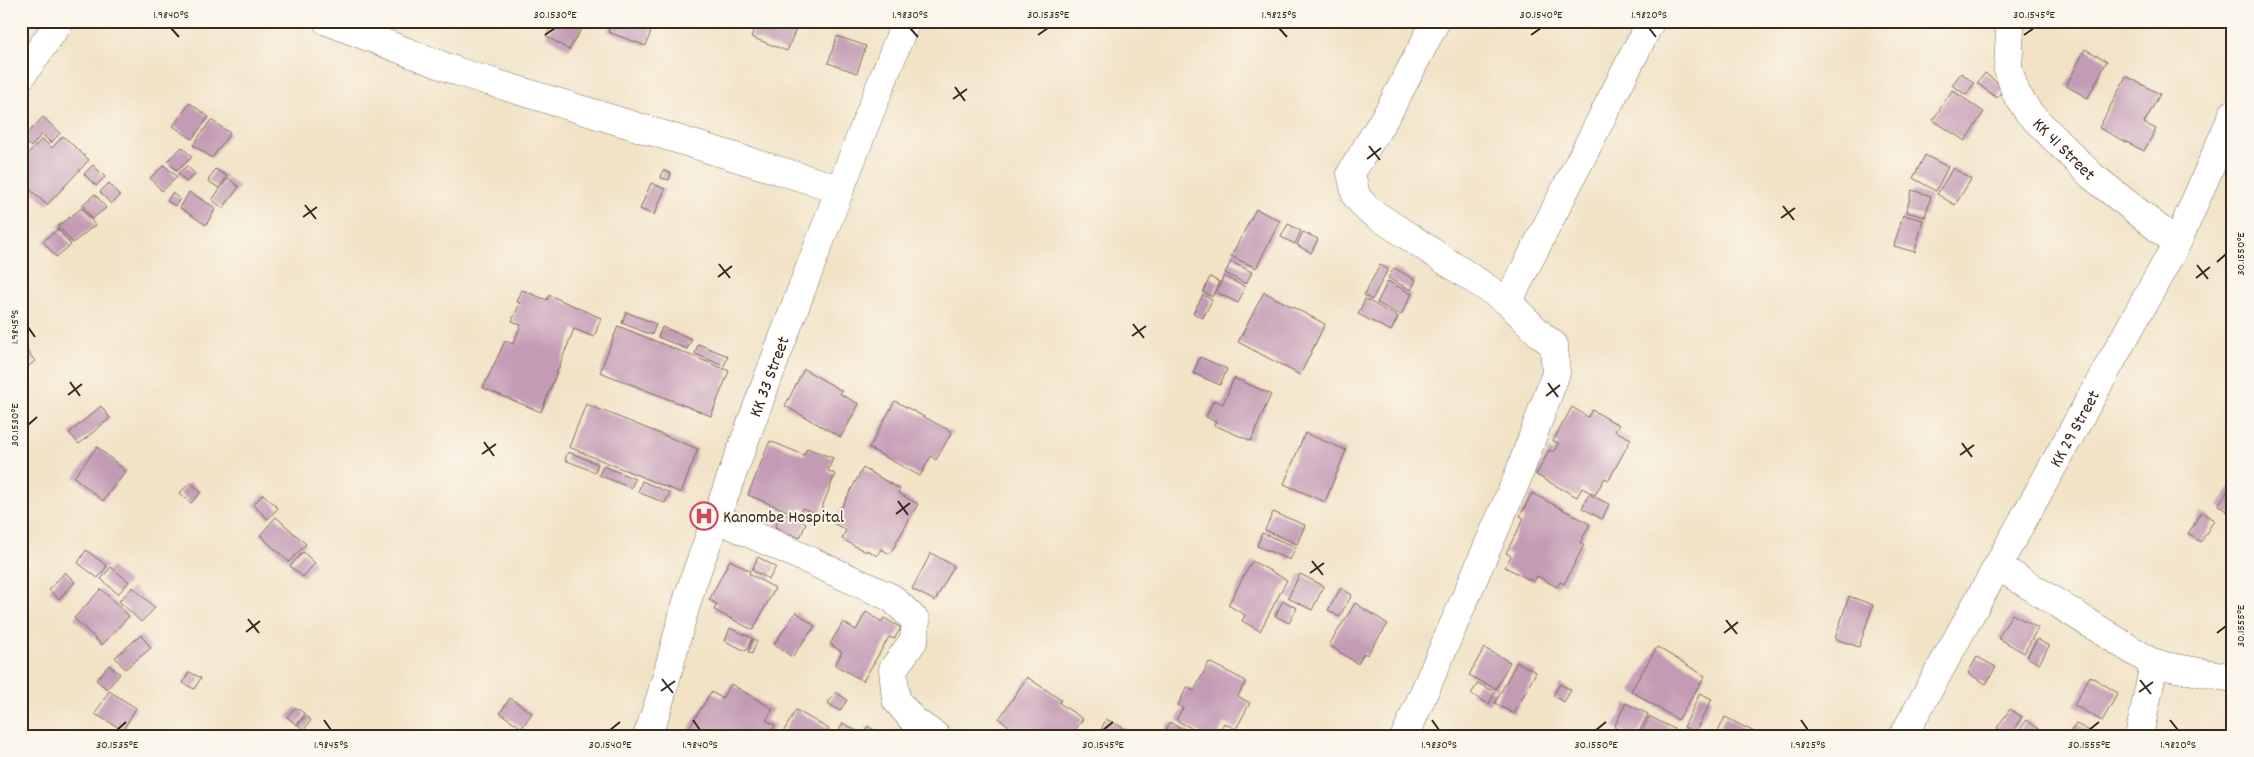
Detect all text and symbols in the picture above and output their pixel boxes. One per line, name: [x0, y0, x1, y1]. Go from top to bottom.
text: 1.9840°S: [153, 7, 189, 24]
text: 30.1530°E: [533, 7, 577, 24]
text: 1.9830°S: [892, 7, 928, 24]
text: 30.1535°E: [1027, 7, 1070, 24]
text: 1.9825°S: [1262, 7, 1296, 24]
text: 30.1540°E: [1520, 7, 1563, 24]
text: 1.9820°S: [1631, 7, 1667, 24]
text: 30.1545°E: [2013, 7, 2055, 24]
street label: KK 41 Street: [2026, 113, 2100, 188]
text: 30.1550°E: [2233, 232, 2250, 276]
text: 1.9845°S: [7, 310, 24, 344]
street label: KK 33 Street: [744, 333, 798, 421]
street label: KK 29 Street: [2045, 386, 2108, 473]
text: 30.1530°E: [7, 403, 24, 447]
hospital icon: Kanombe Hospital: [689, 501, 719, 531]
place label: Kanombe Hospital: [723, 506, 845, 531]
text: 30.1555°E: [2233, 604, 2250, 647]
text: 30.1535°E: [96, 737, 139, 754]
text: 1.9845°S: [314, 737, 348, 754]
text: 30.1540°E: [589, 737, 632, 754]
text: 1.9840°S: [682, 737, 718, 754]
text: 30.1545°E: [1082, 737, 1124, 754]
text: 1.9830°S: [1421, 737, 1457, 754]
text: 30.1550°E: [1574, 737, 1618, 754]
text: 1.9825°S: [1791, 737, 1825, 754]
text: 30.1555°E: [2068, 737, 2111, 754]
text: 1.9820°S: [2160, 737, 2196, 754]

